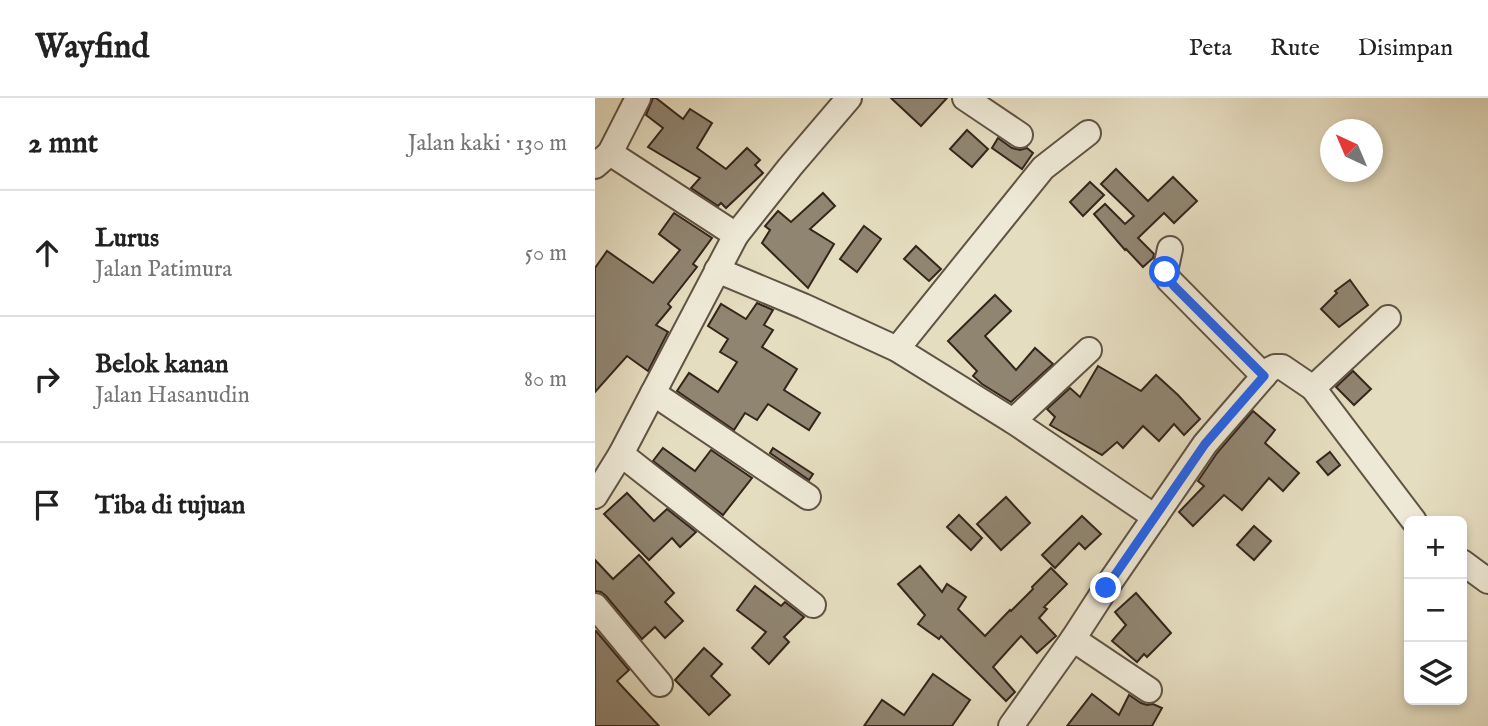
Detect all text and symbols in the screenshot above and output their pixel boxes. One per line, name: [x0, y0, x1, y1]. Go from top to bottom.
text: Wayfind: [35, 27, 149, 69]
text: Peta: [1189, 33, 1232, 64]
text: Rute: [1270, 33, 1320, 64]
text: Disimpan: [1358, 33, 1453, 64]
north arrow: [1320, 119, 1383, 182]
text: 2 mnt: [28, 125, 98, 163]
text: Jalan kaki · 130 m: [408, 129, 567, 158]
text: Lurus: [95, 222, 159, 255]
icon: ahead: [28, 234, 66, 272]
text: 50 m: [525, 239, 567, 268]
text: Jalan Patimura: [95, 255, 232, 284]
route start: [1149, 256, 1180, 287]
text: Belok kanan: [95, 348, 229, 381]
icon: right: [28, 360, 66, 398]
text: 80 m: [524, 365, 567, 394]
text: Jalan Hasanudin: [95, 381, 250, 410]
icon: arrive: [28, 486, 66, 524]
text: Tiba di tujuan: [95, 489, 245, 522]
map controls: [1404, 516, 1467, 705]
button: +: [1404, 516, 1467, 579]
route end: [1090, 572, 1121, 603]
button: −: [1404, 579, 1467, 642]
button: layers: [1404, 642, 1467, 705]

